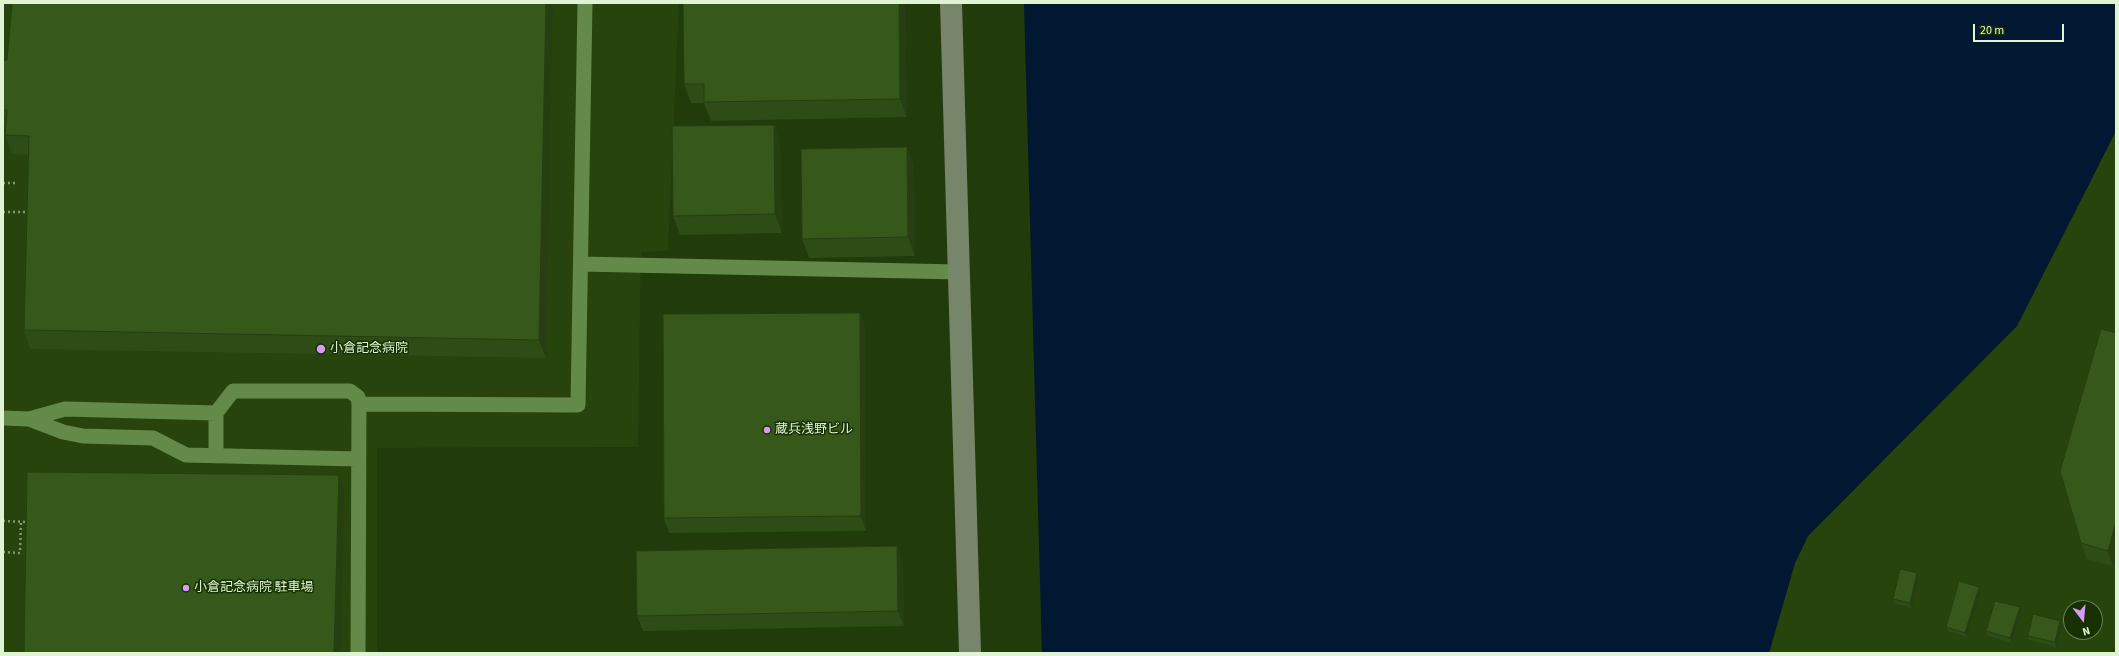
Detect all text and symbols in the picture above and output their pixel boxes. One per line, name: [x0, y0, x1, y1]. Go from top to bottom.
scale bar: [1975, 16, 2066, 42]
text: 20 m: [1980, 22, 2004, 39]
place label: 小倉記念病院: [330, 341, 408, 357]
marker: 小倉記念病院: [315, 343, 327, 355]
place label: 蔵兵浅野ビル: [775, 422, 853, 438]
marker: 蔵兵浅野ビル: [762, 425, 772, 435]
place label: 小倉記念病院 駐車場: [194, 580, 314, 596]
marker: 小倉記念病院 駐車場: [181, 583, 191, 593]
north arrow: [2063, 600, 2103, 640]
text: N: [2081, 623, 2092, 639]

